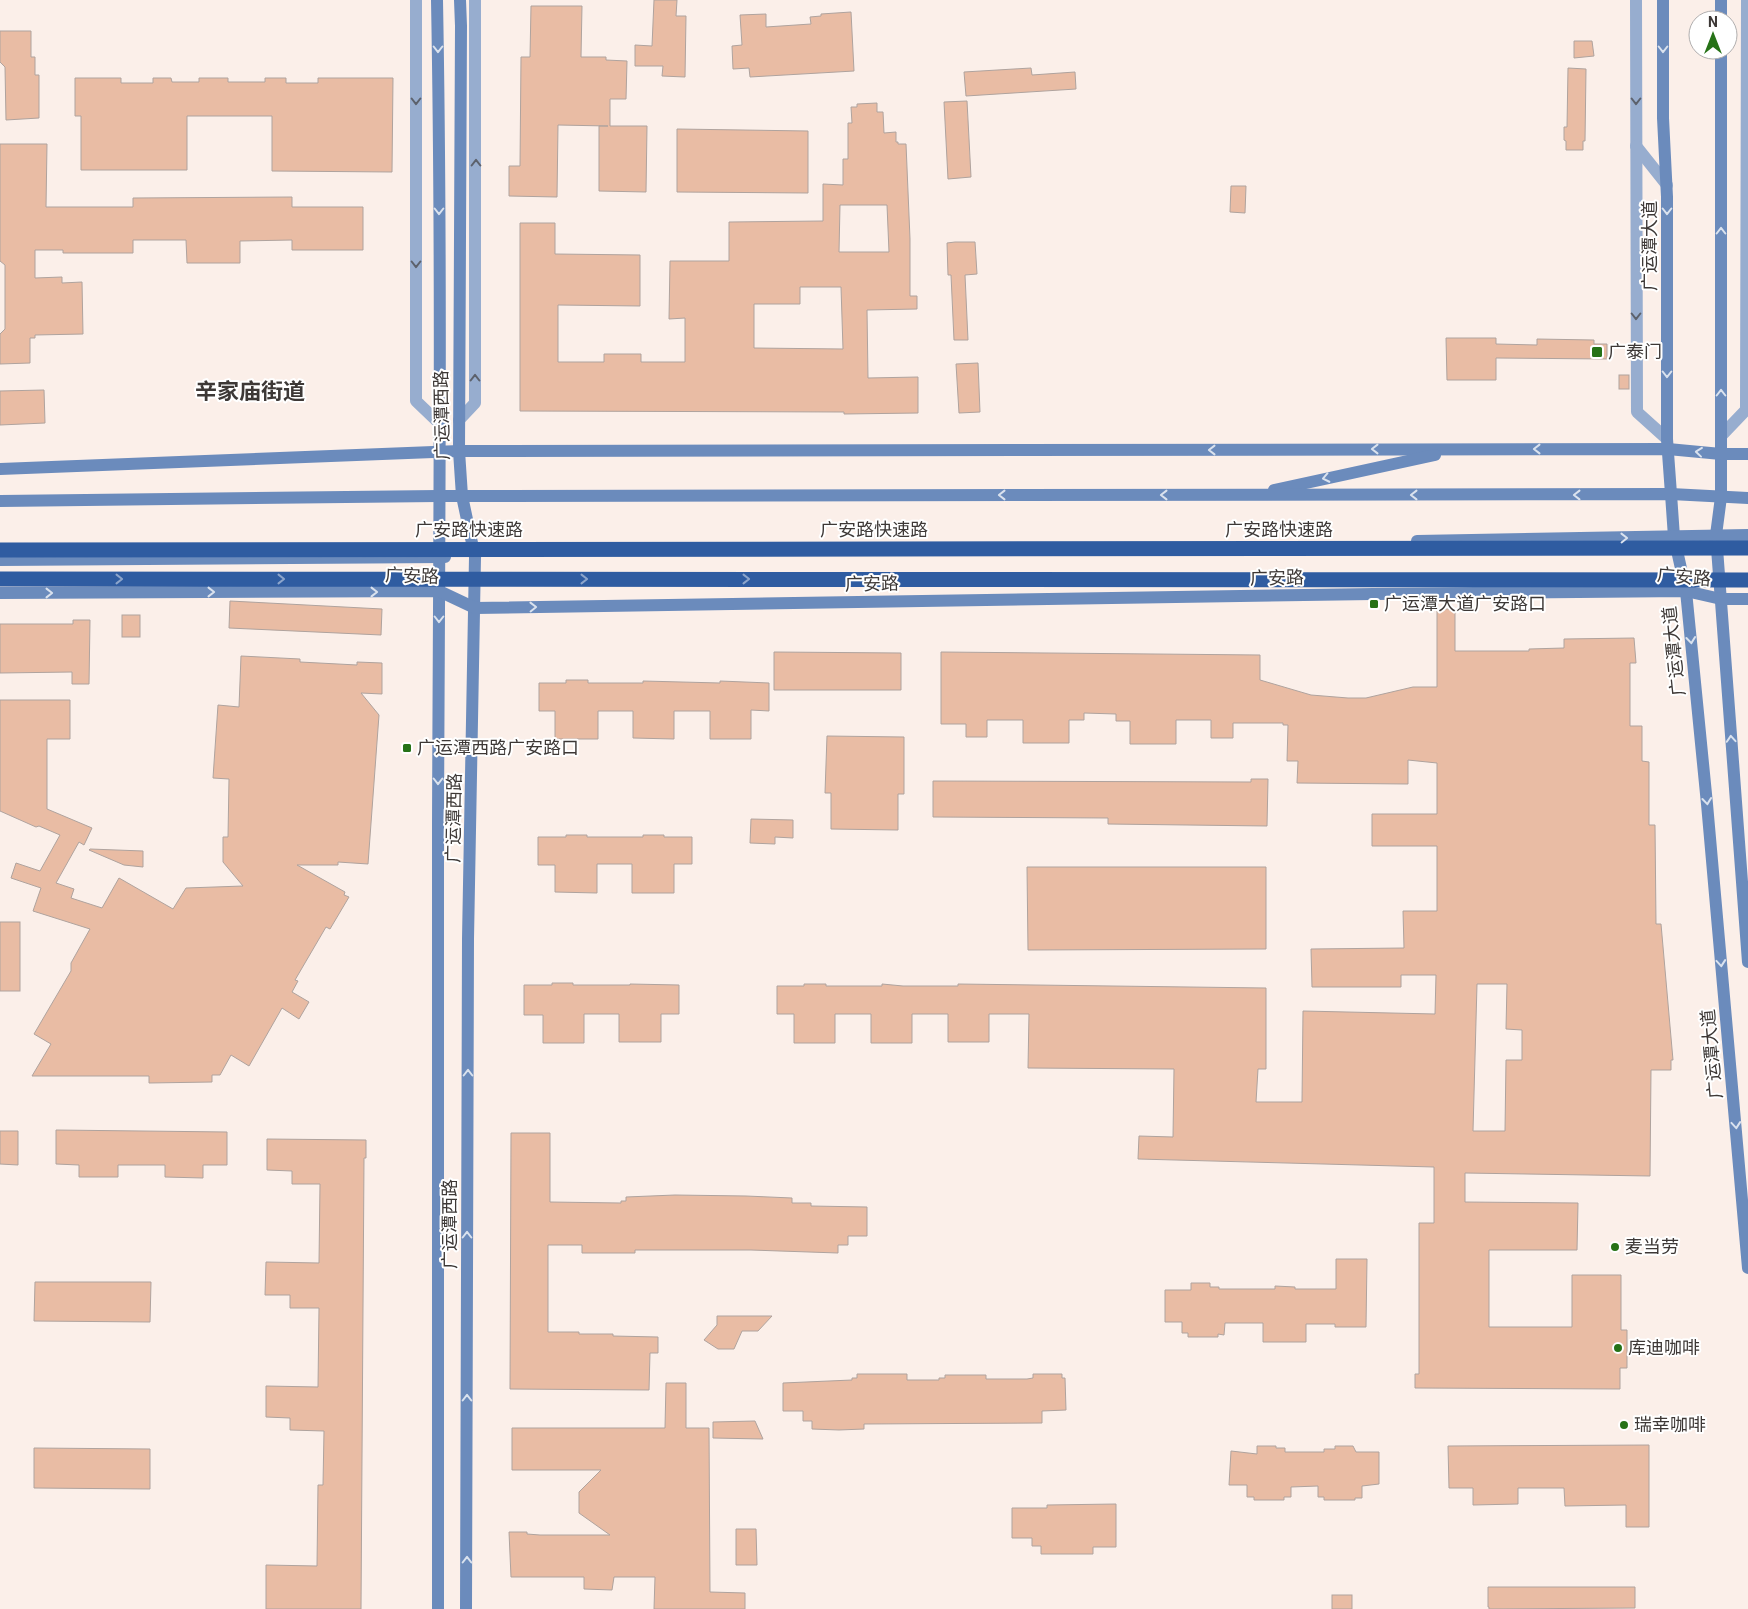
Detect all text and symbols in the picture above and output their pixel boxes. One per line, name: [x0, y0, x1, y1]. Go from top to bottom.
north arrow: [1688, 10, 1738, 60]
text: N: [1708, 14, 1718, 30]
one-way arrow: [433, 45, 443, 53]
one-way arrow: [1658, 45, 1668, 53]
one-way arrow: [411, 98, 421, 105]
one-way arrow: [1631, 98, 1641, 105]
one-way arrow: [471, 158, 481, 166]
street label: 广运潭大道: [1639, 201, 1660, 291]
one-way arrow: [434, 208, 444, 215]
one-way arrow: [1662, 208, 1672, 215]
one-way arrow: [1716, 226, 1726, 234]
one-way arrow: [411, 260, 421, 268]
one-way arrow: [1631, 312, 1641, 320]
place label: 广泰门: [1608, 341, 1662, 362]
marker: 广泰门: [1590, 345, 1604, 359]
street label: 广运潭西路: [430, 370, 453, 460]
one-way arrow: [1662, 370, 1672, 378]
one-way arrow: [470, 373, 480, 381]
district label: 辛家庙街道: [195, 379, 305, 404]
one-way arrow: [1716, 389, 1726, 396]
one-way arrow: [1370, 444, 1378, 454]
one-way arrow: [1533, 444, 1540, 454]
one-way arrow: [1208, 445, 1216, 455]
one-way arrow: [1695, 447, 1703, 458]
one-way arrow: [1322, 473, 1331, 483]
one-way arrow: [998, 490, 1006, 500]
one-way arrow: [1160, 490, 1168, 500]
one-way arrow: [1410, 490, 1418, 500]
one-way arrow: [1573, 490, 1580, 500]
street label: 广安路快速路: [415, 519, 523, 540]
street label: 广安路快速路: [820, 519, 928, 540]
street label: 广安路快速路: [1225, 519, 1333, 540]
one-way arrow: [1620, 533, 1628, 543]
street label: 广安路: [385, 564, 439, 587]
street label: 广安路: [1656, 564, 1712, 589]
street label: 广安路: [1250, 567, 1304, 588]
street label: 广安路: [845, 573, 899, 594]
one-way arrow: [115, 574, 123, 584]
one-way arrow: [278, 574, 285, 584]
one-way arrow: [580, 574, 588, 584]
one-way arrow: [742, 574, 750, 584]
one-way arrow: [207, 587, 215, 598]
one-way arrow: [370, 587, 378, 597]
one-way arrow: [45, 588, 53, 598]
place label: 广运潭大道广安路口: [1384, 593, 1546, 614]
marker: 广运潭大道广安路口: [1368, 598, 1380, 610]
one-way arrow: [529, 602, 537, 612]
street label: 广运潭大道: [1658, 605, 1689, 697]
one-way arrow: [434, 615, 444, 623]
one-way arrow: [1685, 636, 1696, 644]
one-way arrow: [1726, 735, 1737, 743]
place label: 广运潭西路广安路口: [417, 737, 579, 758]
marker: 广运潭西路广安路口: [401, 742, 413, 754]
street label: 广运潭西路: [442, 773, 465, 863]
one-way arrow: [433, 778, 443, 785]
one-way arrow: [1701, 798, 1712, 806]
one-way arrow: [1716, 959, 1727, 967]
street label: 广运潭大道: [1697, 1008, 1726, 1100]
one-way arrow: [463, 1069, 473, 1076]
one-way arrow: [1730, 1121, 1741, 1129]
street label: 广运潭西路: [439, 1179, 460, 1269]
one-way arrow: [462, 1231, 472, 1239]
place label: 麦当劳: [1625, 1236, 1679, 1257]
marker: 麦当劳: [1609, 1241, 1621, 1253]
place label: 库迪咖啡: [1628, 1337, 1700, 1358]
marker: 库迪咖啡: [1612, 1342, 1624, 1354]
one-way arrow: [462, 1394, 472, 1402]
place label: 瑞幸咖啡: [1634, 1414, 1706, 1435]
marker: 瑞幸咖啡: [1618, 1419, 1630, 1431]
one-way arrow: [461, 1556, 472, 1564]

